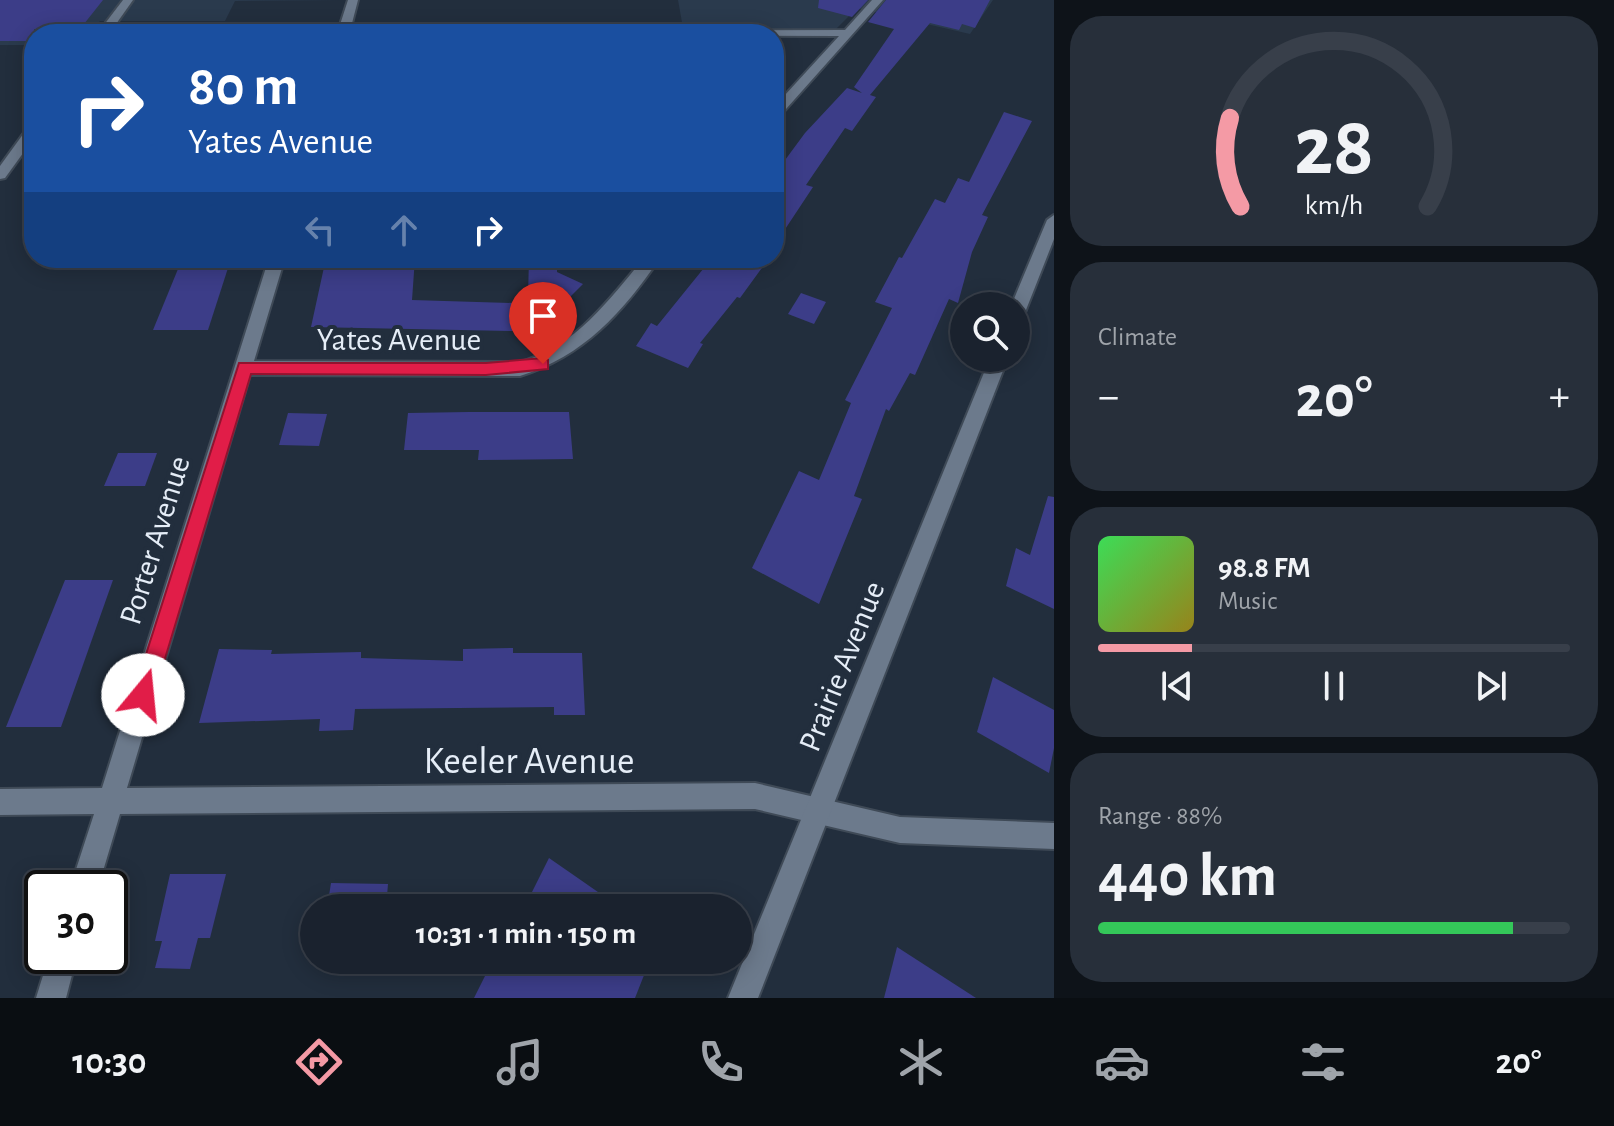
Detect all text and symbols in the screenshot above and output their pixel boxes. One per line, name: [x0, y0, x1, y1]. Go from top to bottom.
icon: right: [56, 56, 160, 160]
text: 80 m: [188, 59, 298, 115]
text: 28: [1294, 105, 1374, 189]
text: Yates Avenue: [188, 124, 373, 160]
text: km/h: [1305, 191, 1363, 220]
icon: left: [298, 208, 342, 252]
icon: ahead: [382, 208, 426, 252]
icon: right: [466, 208, 510, 252]
pin: [509, 282, 577, 364]
map controls: [950, 292, 1030, 372]
button: search: [950, 292, 1030, 372]
icon: arrive: [521, 294, 565, 338]
street label: Yates Avenue: [317, 324, 481, 356]
text: Climate: [1098, 324, 1177, 350]
text: 20°: [1295, 368, 1373, 428]
text: −: [1098, 375, 1119, 419]
text: +: [1549, 375, 1570, 419]
street label: Porter Avenue: [114, 452, 196, 628]
text: 98.8 FM: [1218, 553, 1311, 583]
street label: Prairie Avenue: [793, 577, 891, 756]
text: Music: [1218, 588, 1277, 614]
position arrow: [101, 653, 185, 737]
icon: previous: [1155, 664, 1199, 708]
icon: pause: [1312, 664, 1356, 708]
icon: next: [1469, 664, 1513, 708]
street label: Keeler Avenue: [423, 743, 635, 781]
text: Range · 88%: [1098, 803, 1222, 829]
text: 440 km: [1098, 847, 1277, 907]
speed limit sign: 30: [24, 870, 128, 974]
text: 10:31 · 1 min · 150 m: [416, 919, 636, 949]
icon: directions: [291, 1034, 347, 1090]
icon: music: [492, 1034, 548, 1090]
icon: phone: [693, 1034, 749, 1090]
icon: climate: [893, 1034, 949, 1090]
icon: car: [1094, 1034, 1150, 1090]
icon: filters: [1295, 1034, 1351, 1090]
text: 10:30: [72, 1044, 147, 1080]
text: 20°: [1495, 1044, 1542, 1080]

